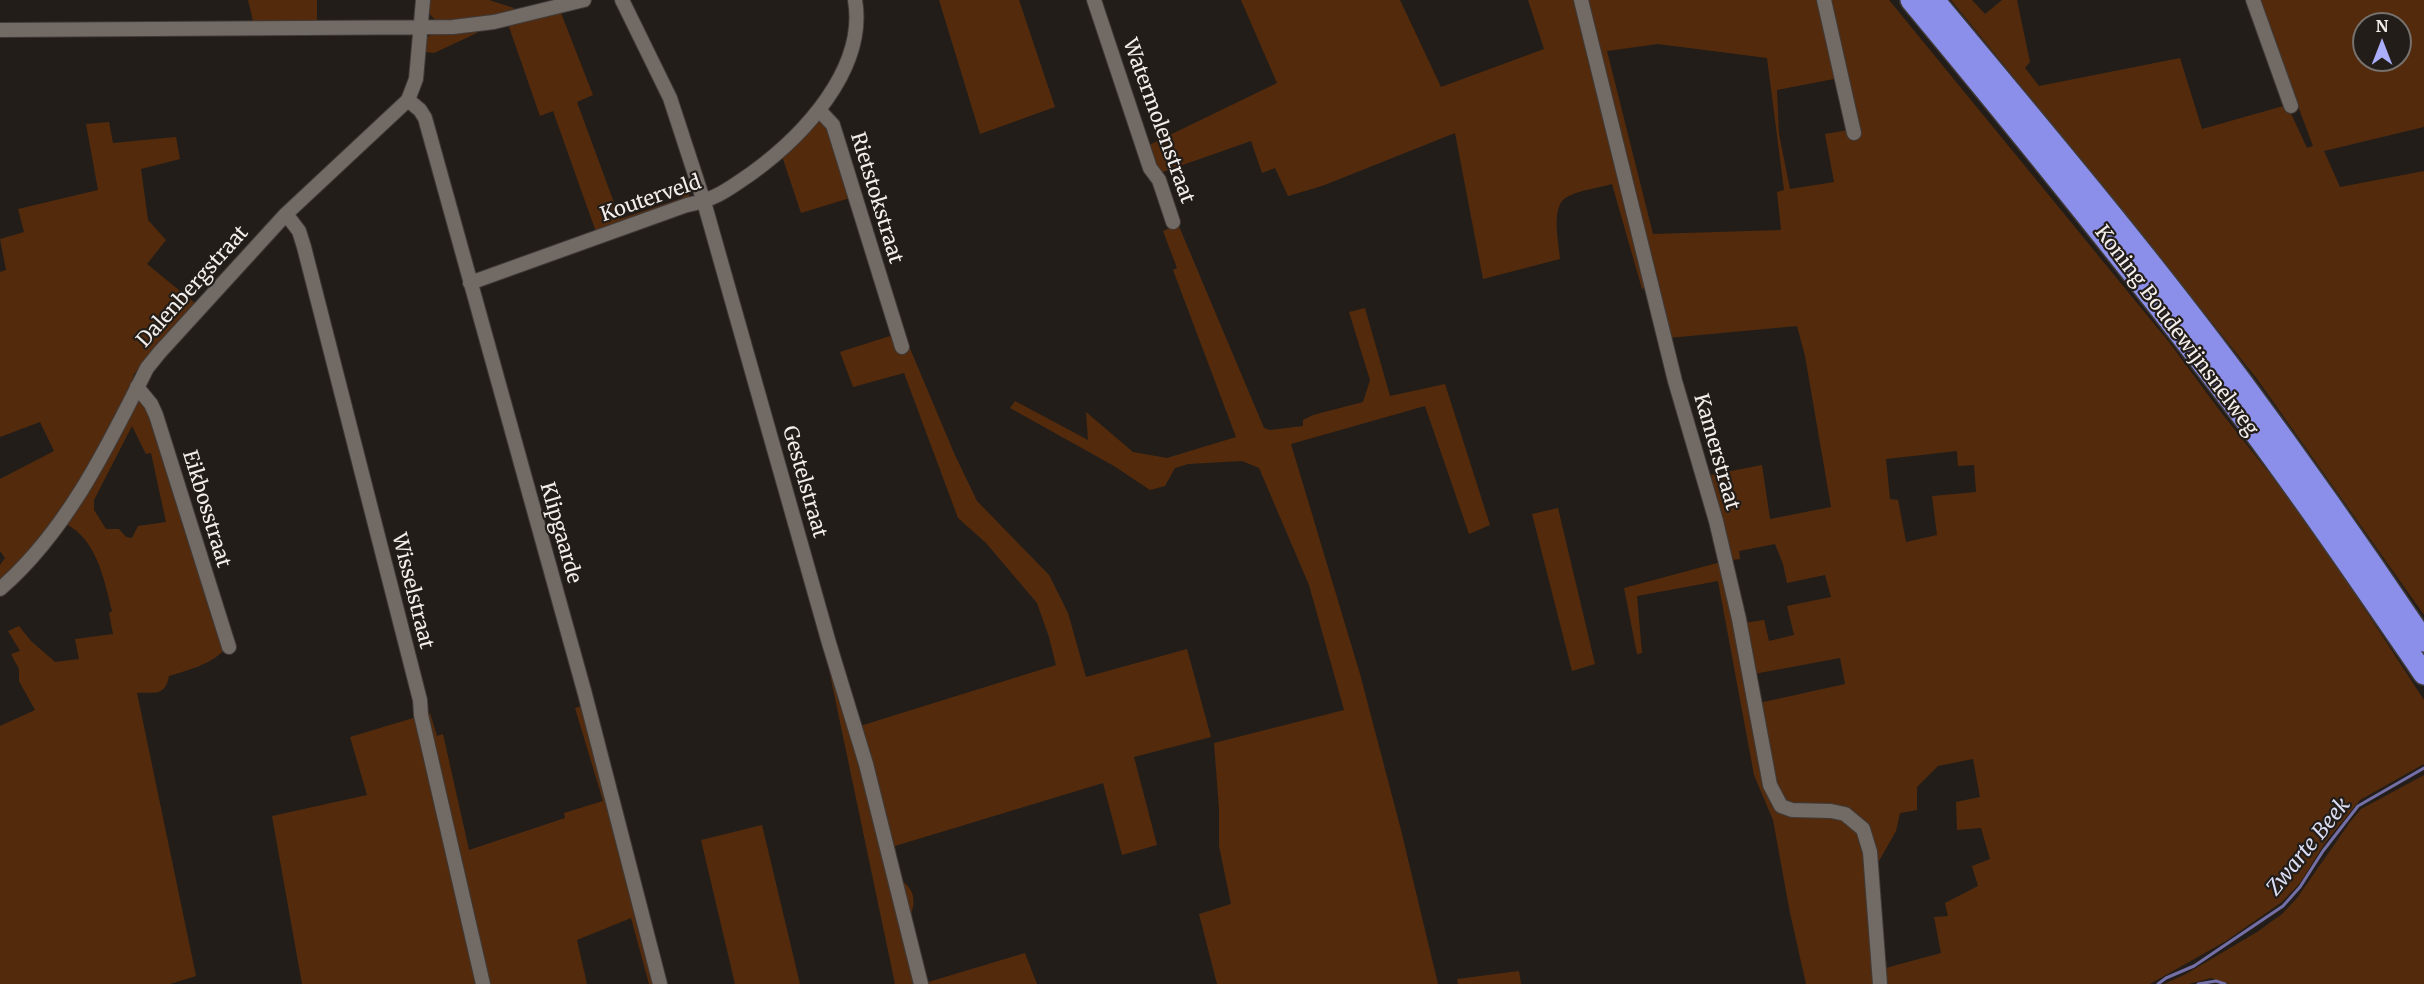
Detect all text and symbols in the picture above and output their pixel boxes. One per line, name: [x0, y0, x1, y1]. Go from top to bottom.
north arrow: [2352, 12, 2412, 72]
text: N: [2376, 16, 2388, 36]
street label: Watermolenstraat: [1117, 35, 1199, 207]
street label: Rietstokstraat: [845, 130, 907, 266]
street label: Kouterveld: [597, 171, 705, 227]
street label: Dalenbergstraat: [132, 221, 254, 353]
street label: Koning Boudewijnsnelweg: [2089, 221, 2263, 441]
street label: Kamerstraat: [1688, 391, 1744, 513]
street label: Gestelstraat: [777, 423, 831, 541]
street label: Eikbosstraat: [177, 448, 235, 570]
street label: Klipgaarde: [534, 480, 586, 586]
street label: Wisselstraat: [386, 531, 438, 651]
water label: Zwarte Beek: [2262, 793, 2356, 901]

